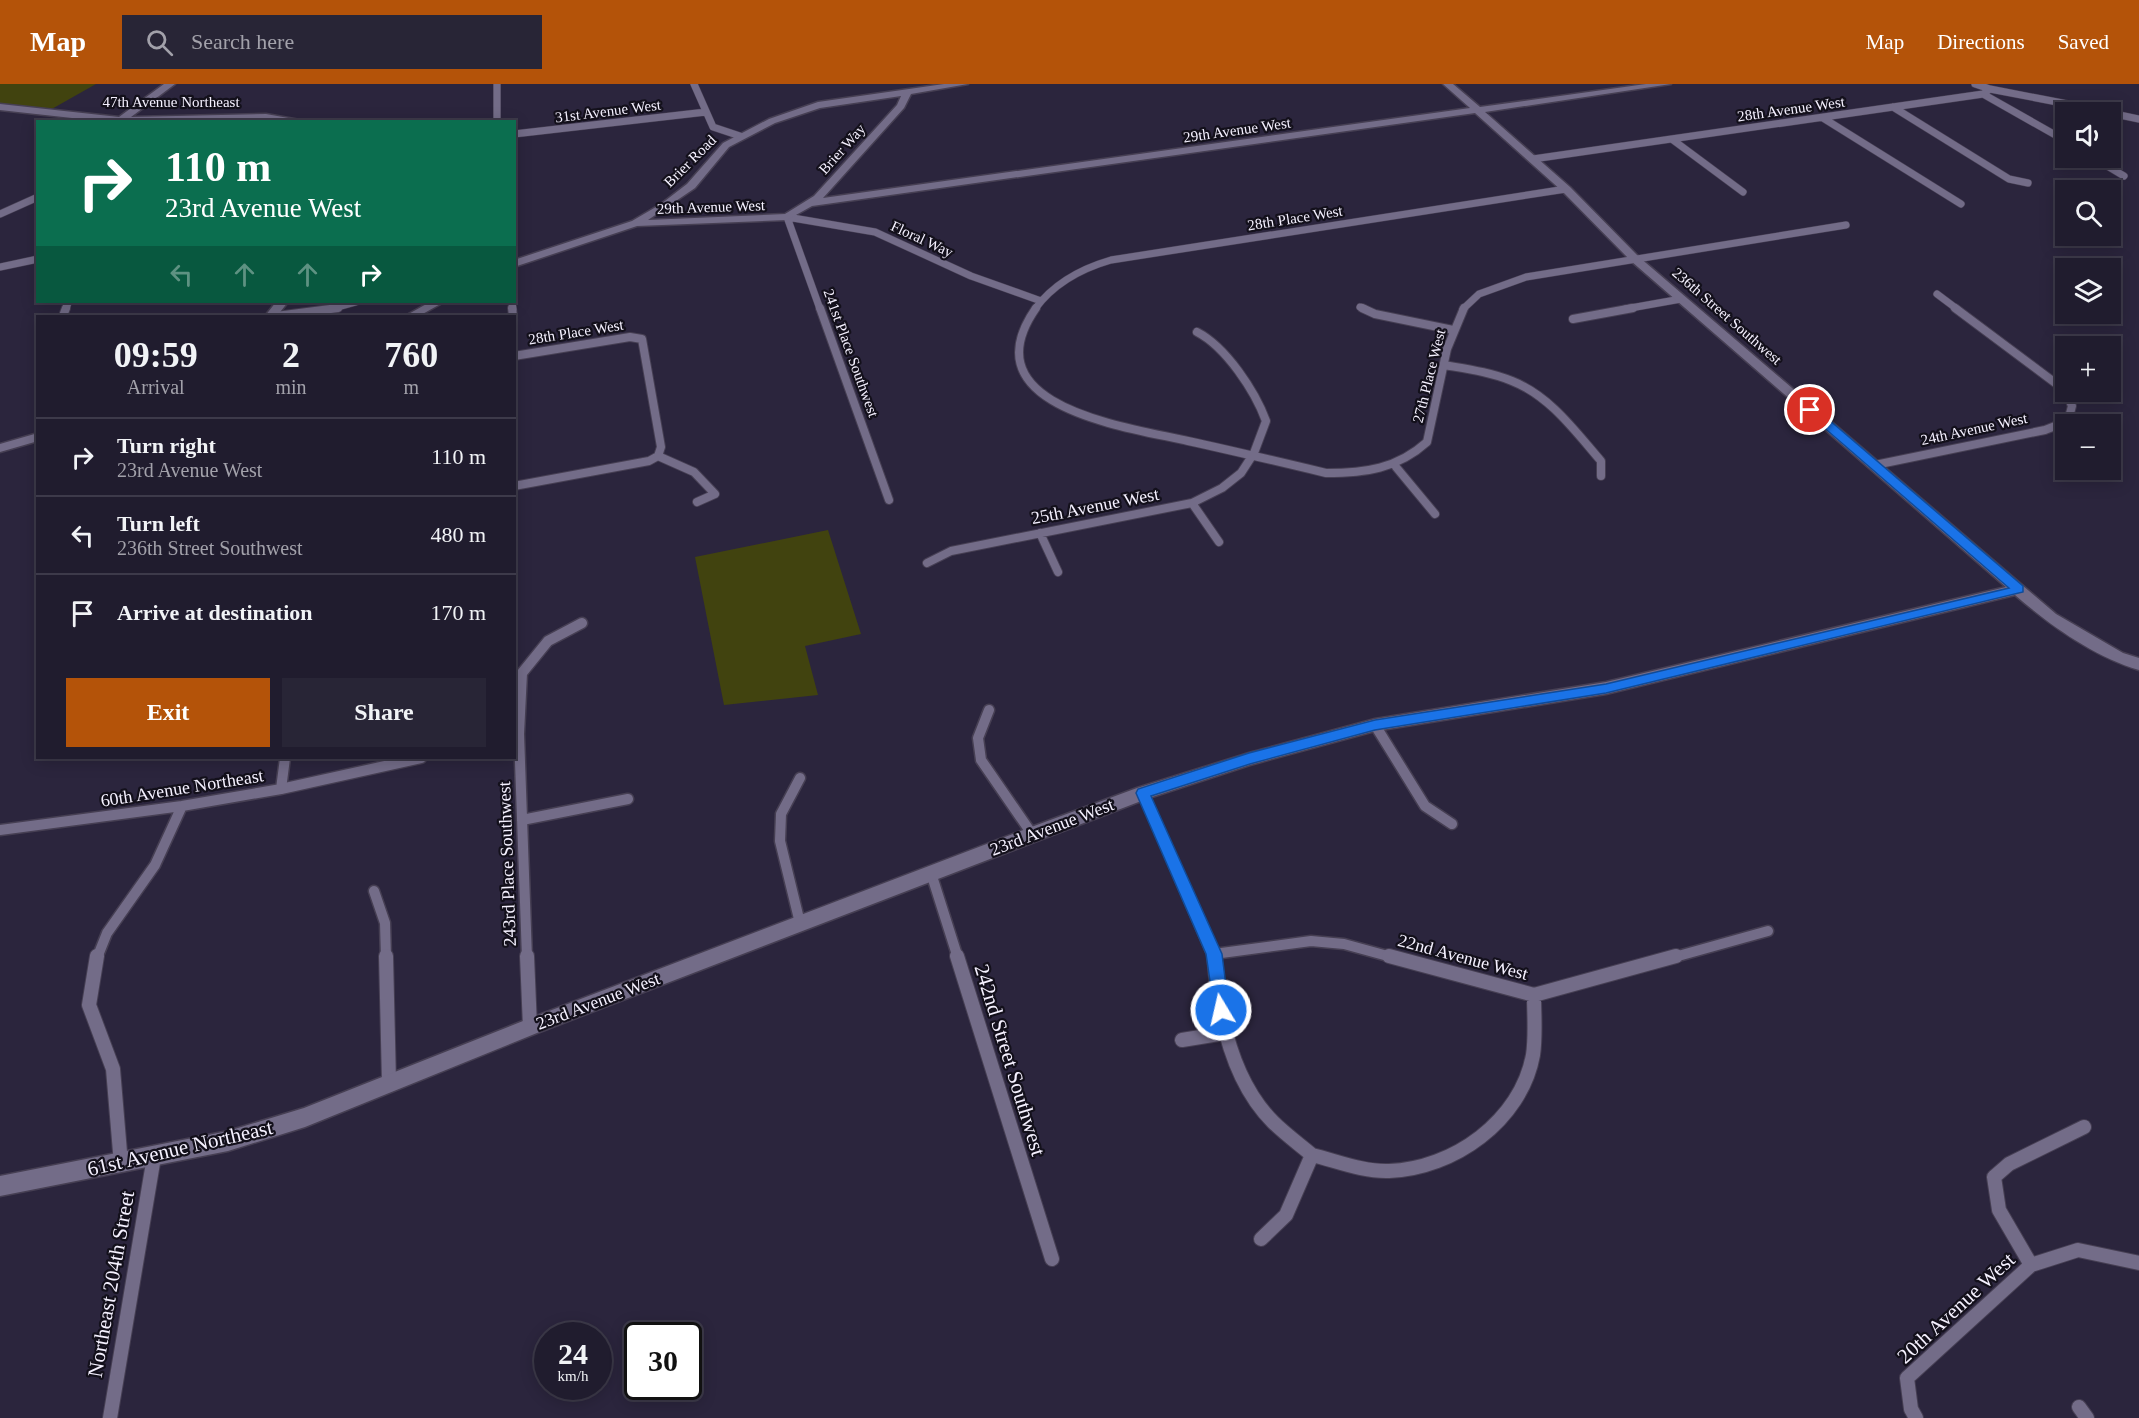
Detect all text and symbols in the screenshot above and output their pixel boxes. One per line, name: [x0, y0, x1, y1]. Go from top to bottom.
search box: [122, 15, 542, 69]
text: Map: [30, 26, 86, 57]
icon: search: [143, 26, 176, 59]
text: Search here: [191, 29, 294, 54]
text: Map: [1866, 30, 1904, 54]
text: Directions: [1937, 30, 2025, 54]
text: Saved: [2058, 30, 2109, 54]
street label: 28th Avenue West: [1736, 93, 1847, 124]
street label: 47th Avenue Northeast: [102, 94, 240, 110]
street label: 31st Avenue West: [554, 96, 663, 125]
map controls: [2055, 102, 2121, 480]
button: sound: [2055, 102, 2121, 168]
street label: 29th Avenue West: [1182, 114, 1293, 145]
street label: Brier Way: [816, 120, 869, 177]
street label: Brier Road: [661, 132, 719, 190]
icon: right: [66, 144, 144, 222]
text: 110 m: [165, 144, 271, 190]
button: search: [2055, 180, 2121, 246]
text: 23rd Avenue West: [165, 193, 361, 223]
street label: 29th Avenue West: [657, 197, 766, 217]
street label: 28th Place West: [1246, 202, 1344, 233]
street label: Floral Way: [889, 218, 956, 260]
icon: left: [165, 258, 198, 291]
icon: ahead: [228, 258, 261, 291]
icon: ahead: [291, 258, 324, 291]
icon: right: [354, 258, 387, 291]
button: layers: [2055, 258, 2121, 324]
street label: 236th Street Southwest: [1669, 264, 1785, 368]
street label: 241st Place Southwest: [820, 287, 882, 420]
street label: 28th Place West: [527, 316, 625, 347]
street label: 27th Place West: [1410, 327, 1449, 425]
text: 09:59: [114, 335, 198, 375]
text: 2: [282, 335, 300, 375]
text: 760: [384, 335, 438, 375]
button: +: [2055, 336, 2121, 402]
text: Arrival: [127, 376, 185, 398]
text: min: [275, 376, 307, 398]
text: m: [404, 376, 419, 398]
pin: [1784, 384, 1835, 435]
icon: arrive: [1793, 393, 1826, 426]
street label: 24th Avenue West: [1919, 410, 2029, 448]
button: −: [2055, 414, 2121, 480]
text: Turn right: [117, 433, 216, 458]
icon: right: [66, 441, 99, 474]
text: 110 m: [431, 444, 486, 469]
text: 23rd Avenue West: [117, 459, 262, 481]
street label: 25th Avenue West: [1029, 484, 1161, 528]
text: Turn left: [117, 511, 200, 536]
icon: left: [66, 519, 99, 552]
text: 480 m: [430, 522, 486, 547]
text: 236th Street Southwest: [117, 537, 303, 559]
icon: arrive: [66, 597, 99, 630]
text: Arrive at destination: [117, 600, 313, 625]
text: 170 m: [430, 600, 486, 625]
button: Exit: [66, 678, 270, 747]
button: Share: [282, 678, 486, 747]
street label: 60th Avenue Northeast: [99, 765, 265, 811]
street label: 243rd Place Southwest: [494, 781, 520, 947]
street label: 23rd Avenue West: [987, 794, 1117, 860]
street label: 22nd Avenue West: [1396, 930, 1530, 984]
street label: 242nd Street Southwest: [969, 961, 1051, 1159]
street label: 23rd Avenue West: [533, 968, 663, 1034]
position arrow: [1189, 978, 1253, 1042]
street label: 61st Avenue Northeast: [85, 1115, 275, 1181]
street label: Northeast 204th Street: [83, 1189, 139, 1379]
street label: 20th Avenue West: [1892, 1247, 2020, 1368]
speed limit sign: 30: [624, 1322, 702, 1400]
text: 24: [558, 1337, 588, 1370]
text: km/h: [558, 1368, 588, 1384]

